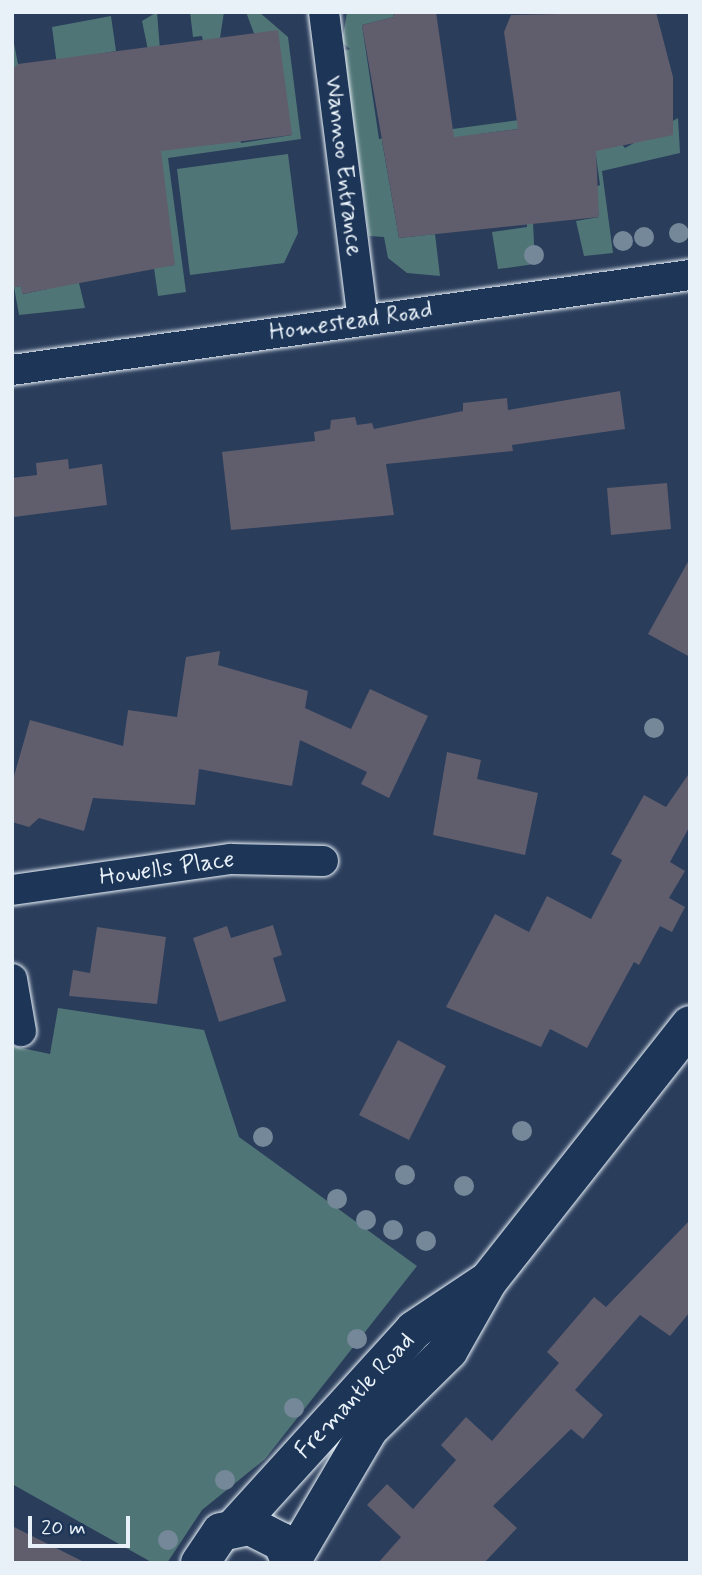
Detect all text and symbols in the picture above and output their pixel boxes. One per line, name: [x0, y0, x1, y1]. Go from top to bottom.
street label: Wannoo Entrance: [318, 74, 368, 258]
street label: Homestead Road: [267, 296, 435, 348]
street label: Howells Place: [99, 845, 235, 893]
street label: Fremantle Road: [289, 1327, 421, 1465]
scale bar: [32, 1502, 133, 1546]
text: 20 m: [41, 1514, 86, 1542]

